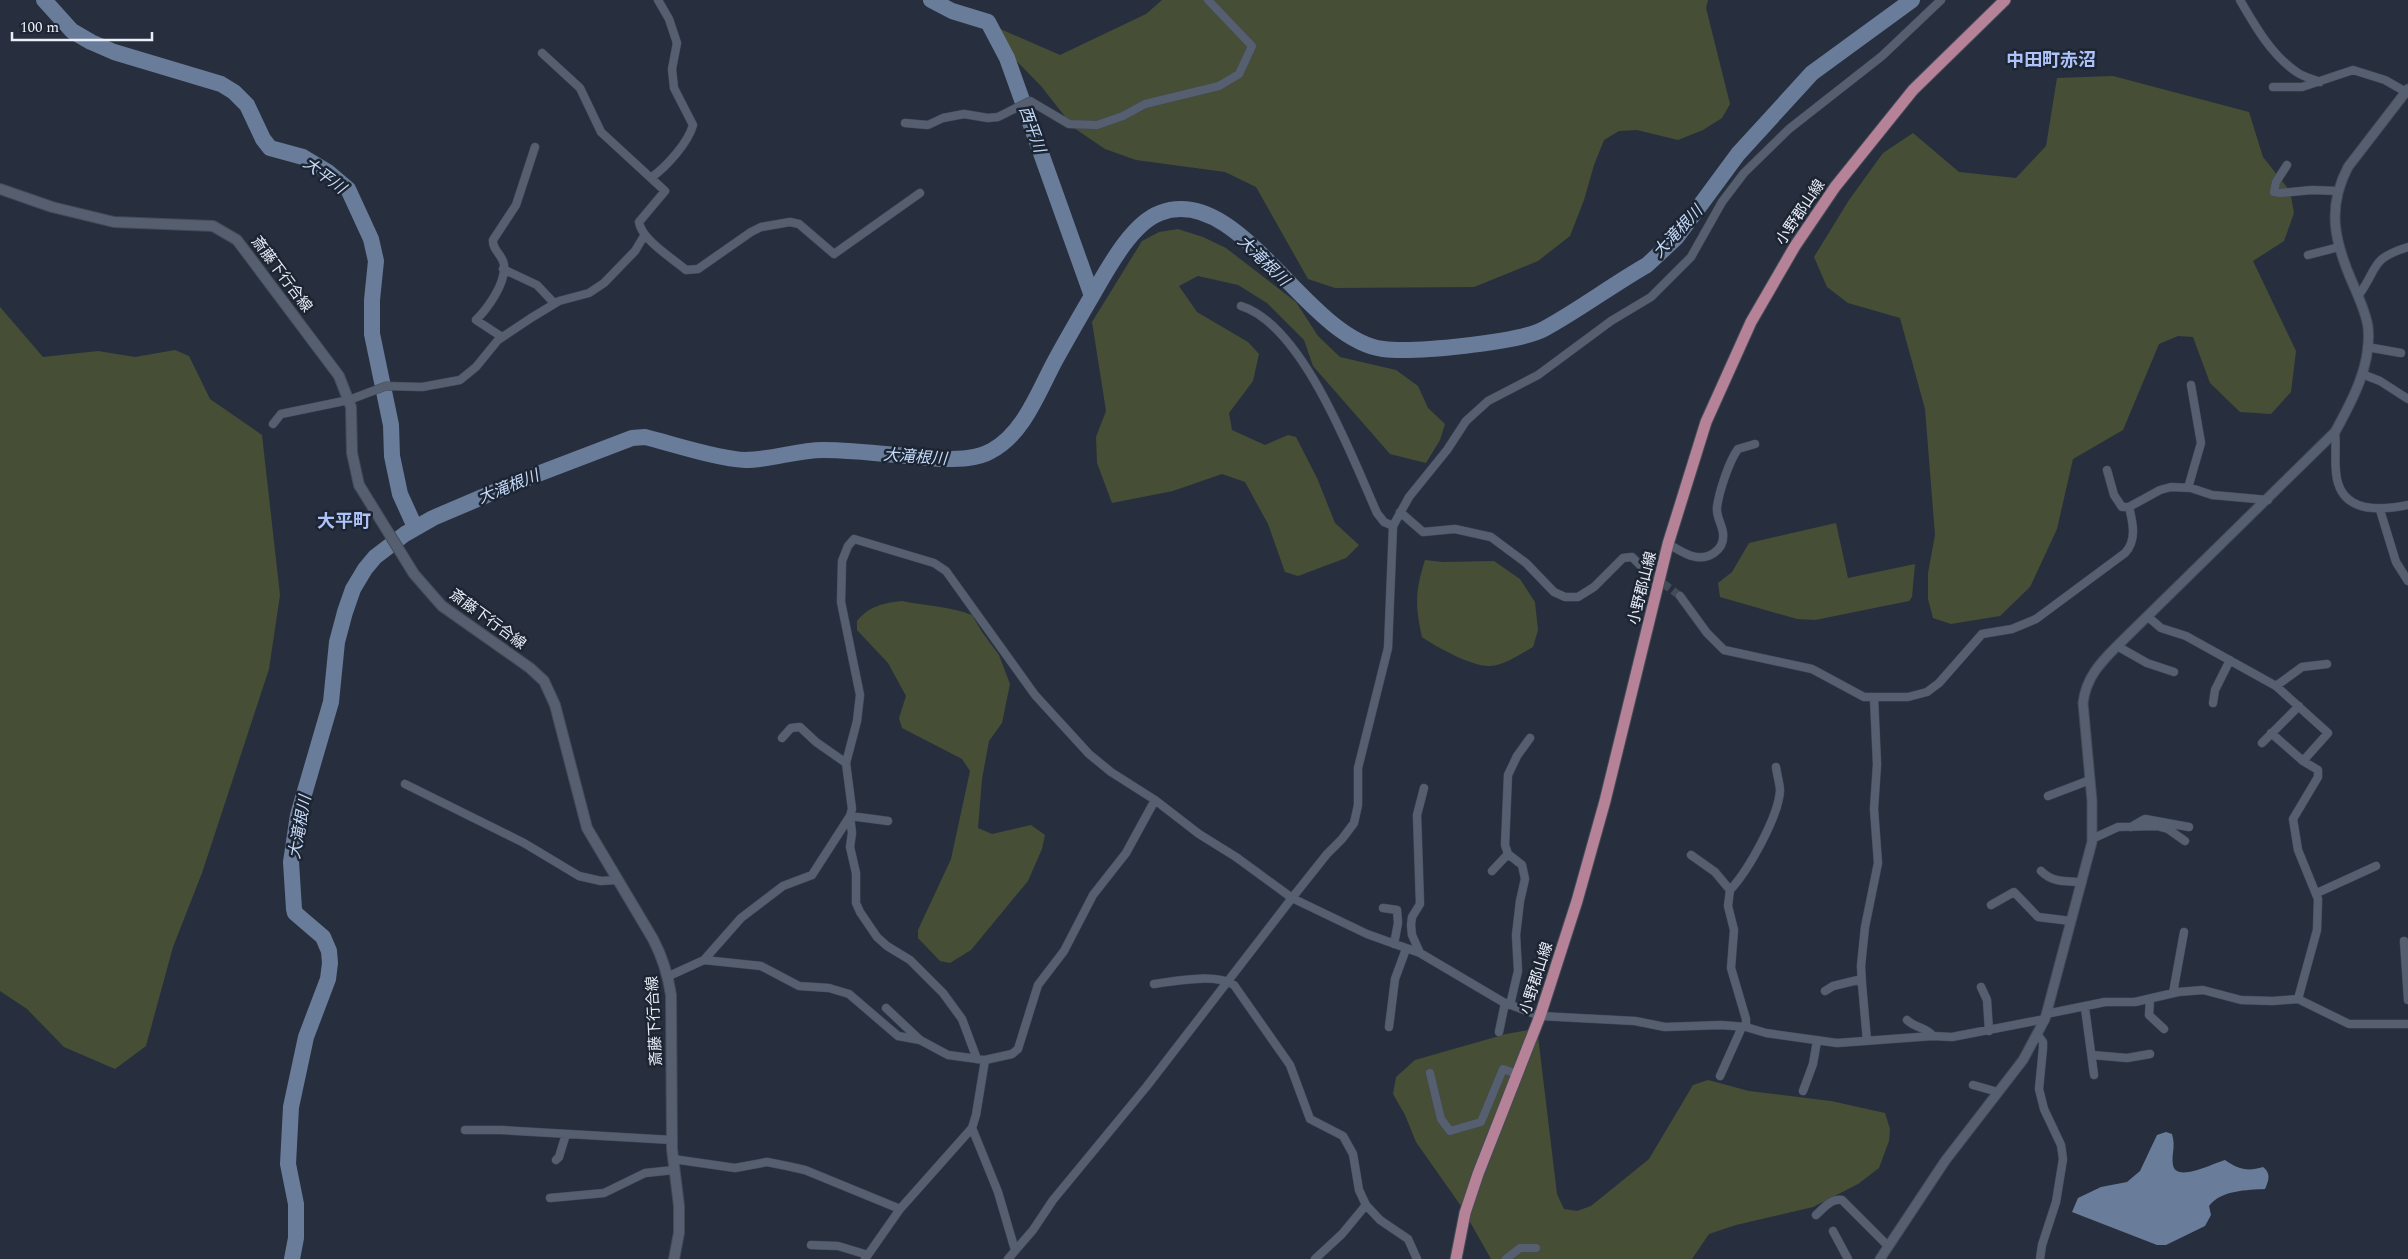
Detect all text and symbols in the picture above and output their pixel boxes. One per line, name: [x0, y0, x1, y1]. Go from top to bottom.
scale bar: [12, 10, 152, 42]
text: 100 m: [20, 16, 59, 39]
district label: 中田町赤沼: [2006, 47, 2096, 74]
water label: 西平川: [1013, 103, 1052, 158]
water label: 大平川: [298, 152, 352, 201]
street label: 小野郡山線: [1770, 175, 1831, 250]
water label: 大滝根川: [1647, 199, 1710, 263]
water label: 大滝根川: [1232, 230, 1296, 293]
street label: 斎藤下行合線: [245, 231, 318, 317]
water label: 大滝根川: [882, 443, 950, 471]
water label: 大滝根川: [474, 463, 544, 510]
district label: 大平町: [317, 508, 371, 535]
street label: 小野郡山線: [1622, 549, 1663, 627]
street label: 斎藤下行合線: [445, 584, 531, 655]
water label: 大滝根川: [283, 792, 318, 861]
street label: 小野郡山線: [1514, 939, 1559, 1017]
street label: 斎藤下行合線: [641, 975, 668, 1067]

